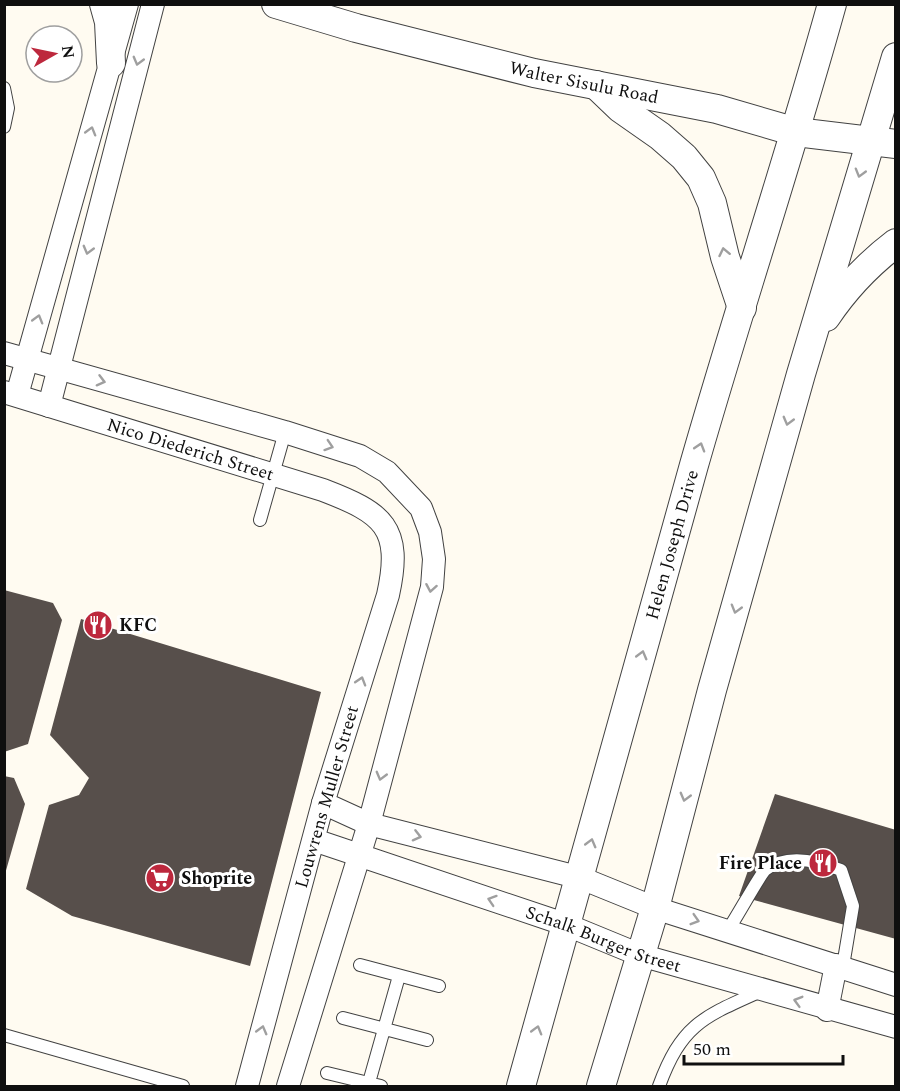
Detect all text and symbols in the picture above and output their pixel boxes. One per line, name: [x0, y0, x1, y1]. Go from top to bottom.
north arrow: [24, 24, 84, 84]
text: N: [55, 43, 81, 60]
street label: Walter Sisulu Road: [506, 54, 661, 111]
one-way arrow: [133, 55, 145, 66]
one-way arrow: [84, 126, 96, 137]
one-way arrow: [855, 167, 867, 178]
one-way arrow: [83, 244, 95, 254]
one-way arrow: [719, 247, 732, 257]
one-way arrow: [31, 314, 43, 324]
one-way arrow: [95, 374, 106, 386]
street label: Nico Diederich Street: [103, 411, 277, 488]
one-way arrow: [783, 415, 795, 426]
one-way arrow: [323, 439, 334, 452]
one-way arrow: [693, 442, 705, 452]
street label: Helen Joseph Drive: [638, 467, 706, 623]
one-way arrow: [425, 582, 438, 592]
one-way arrow: [730, 603, 743, 613]
restaurant icon: KFC: [82, 609, 114, 641]
place label: KFC: [119, 612, 157, 639]
one-way arrow: [635, 650, 648, 660]
one-way arrow: [354, 676, 366, 687]
street label: Louwrens Muller Street: [288, 702, 366, 892]
one-way arrow: [376, 771, 389, 781]
one-way arrow: [679, 792, 692, 802]
one-way arrow: [412, 829, 422, 841]
one-way arrow: [584, 838, 596, 849]
restaurant icon: Fire Place: [807, 847, 839, 879]
place label: Fire Place: [719, 850, 802, 877]
supermarket icon: Shoprite: [144, 862, 176, 894]
place label: Shoprite: [181, 865, 252, 892]
one-way arrow: [487, 894, 498, 907]
street label: Schalk Burger Street: [522, 899, 684, 979]
one-way arrow: [689, 913, 700, 925]
one-way arrow: [793, 996, 803, 1009]
one-way arrow: [255, 1025, 268, 1035]
one-way arrow: [530, 1025, 542, 1036]
scale bar: [684, 1028, 843, 1066]
text: 50 m: [693, 1036, 731, 1063]

